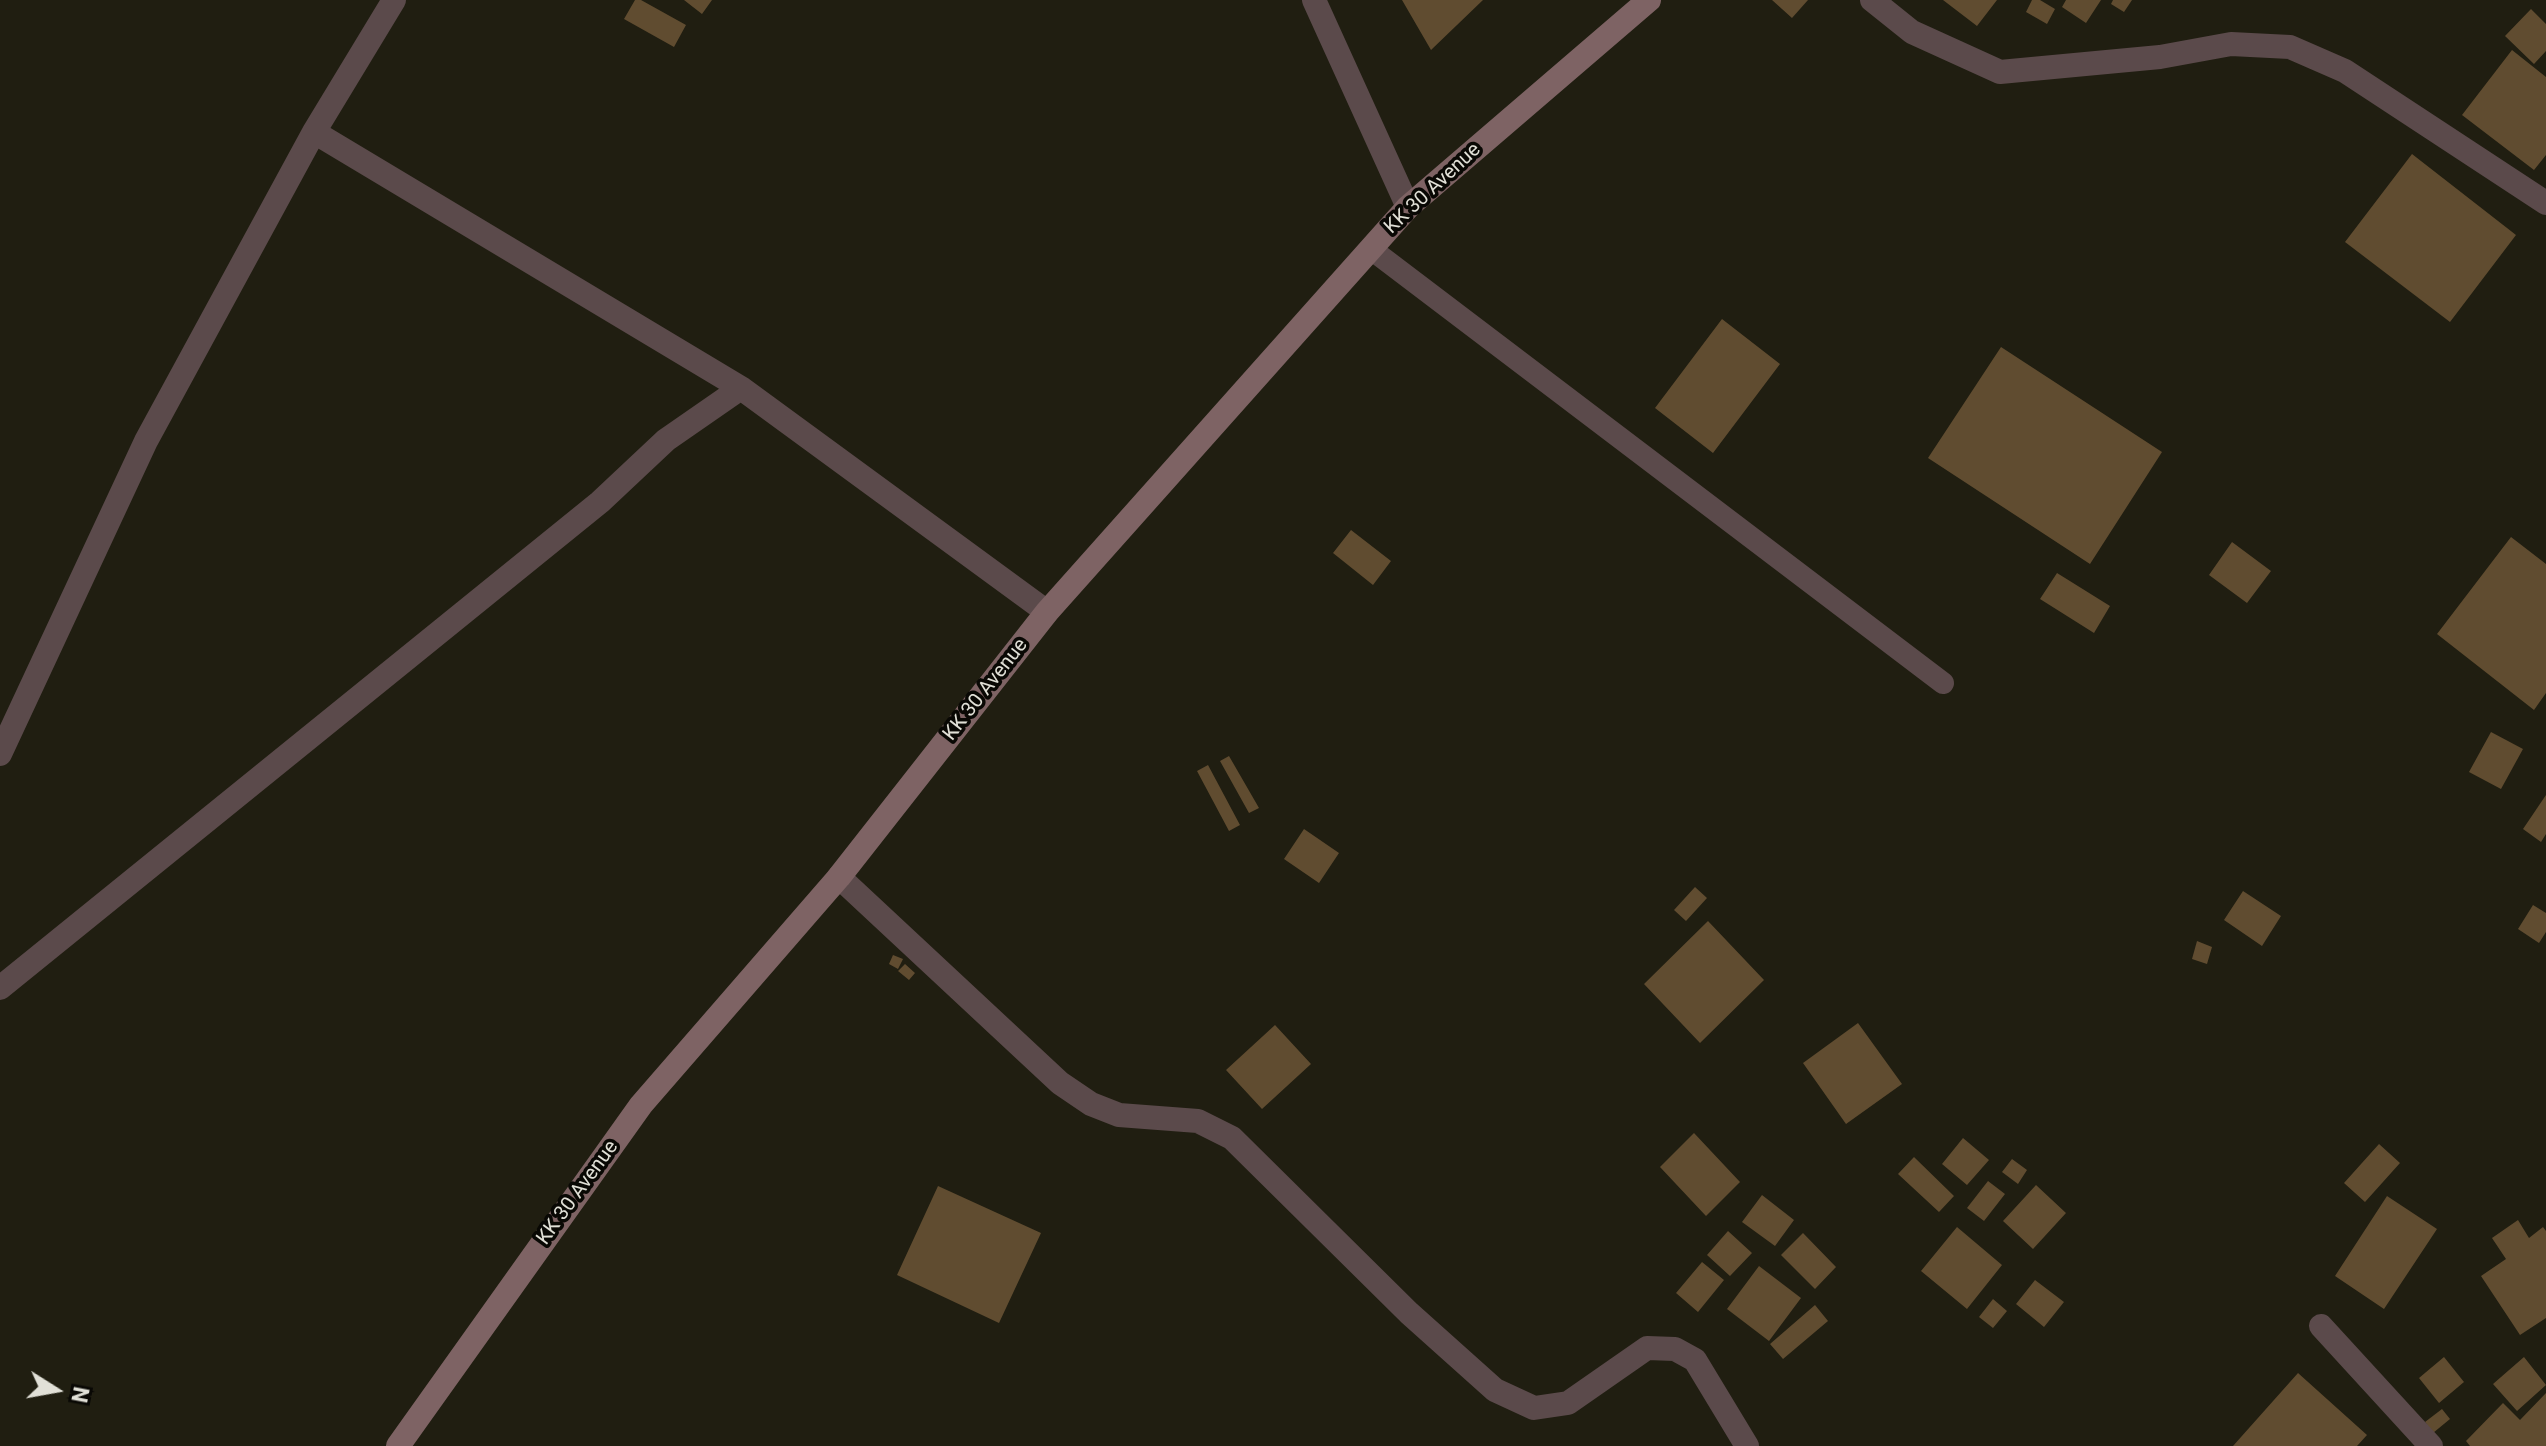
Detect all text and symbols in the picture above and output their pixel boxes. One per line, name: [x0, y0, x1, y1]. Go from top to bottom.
street label: KK 30 Avenue: [1380, 138, 1486, 240]
street label: KK 30 Avenue: [939, 634, 1033, 746]
street label: KK 30 Avenue: [532, 1136, 624, 1250]
north arrow: [16, 1350, 96, 1430]
text: N: [66, 1385, 94, 1405]

